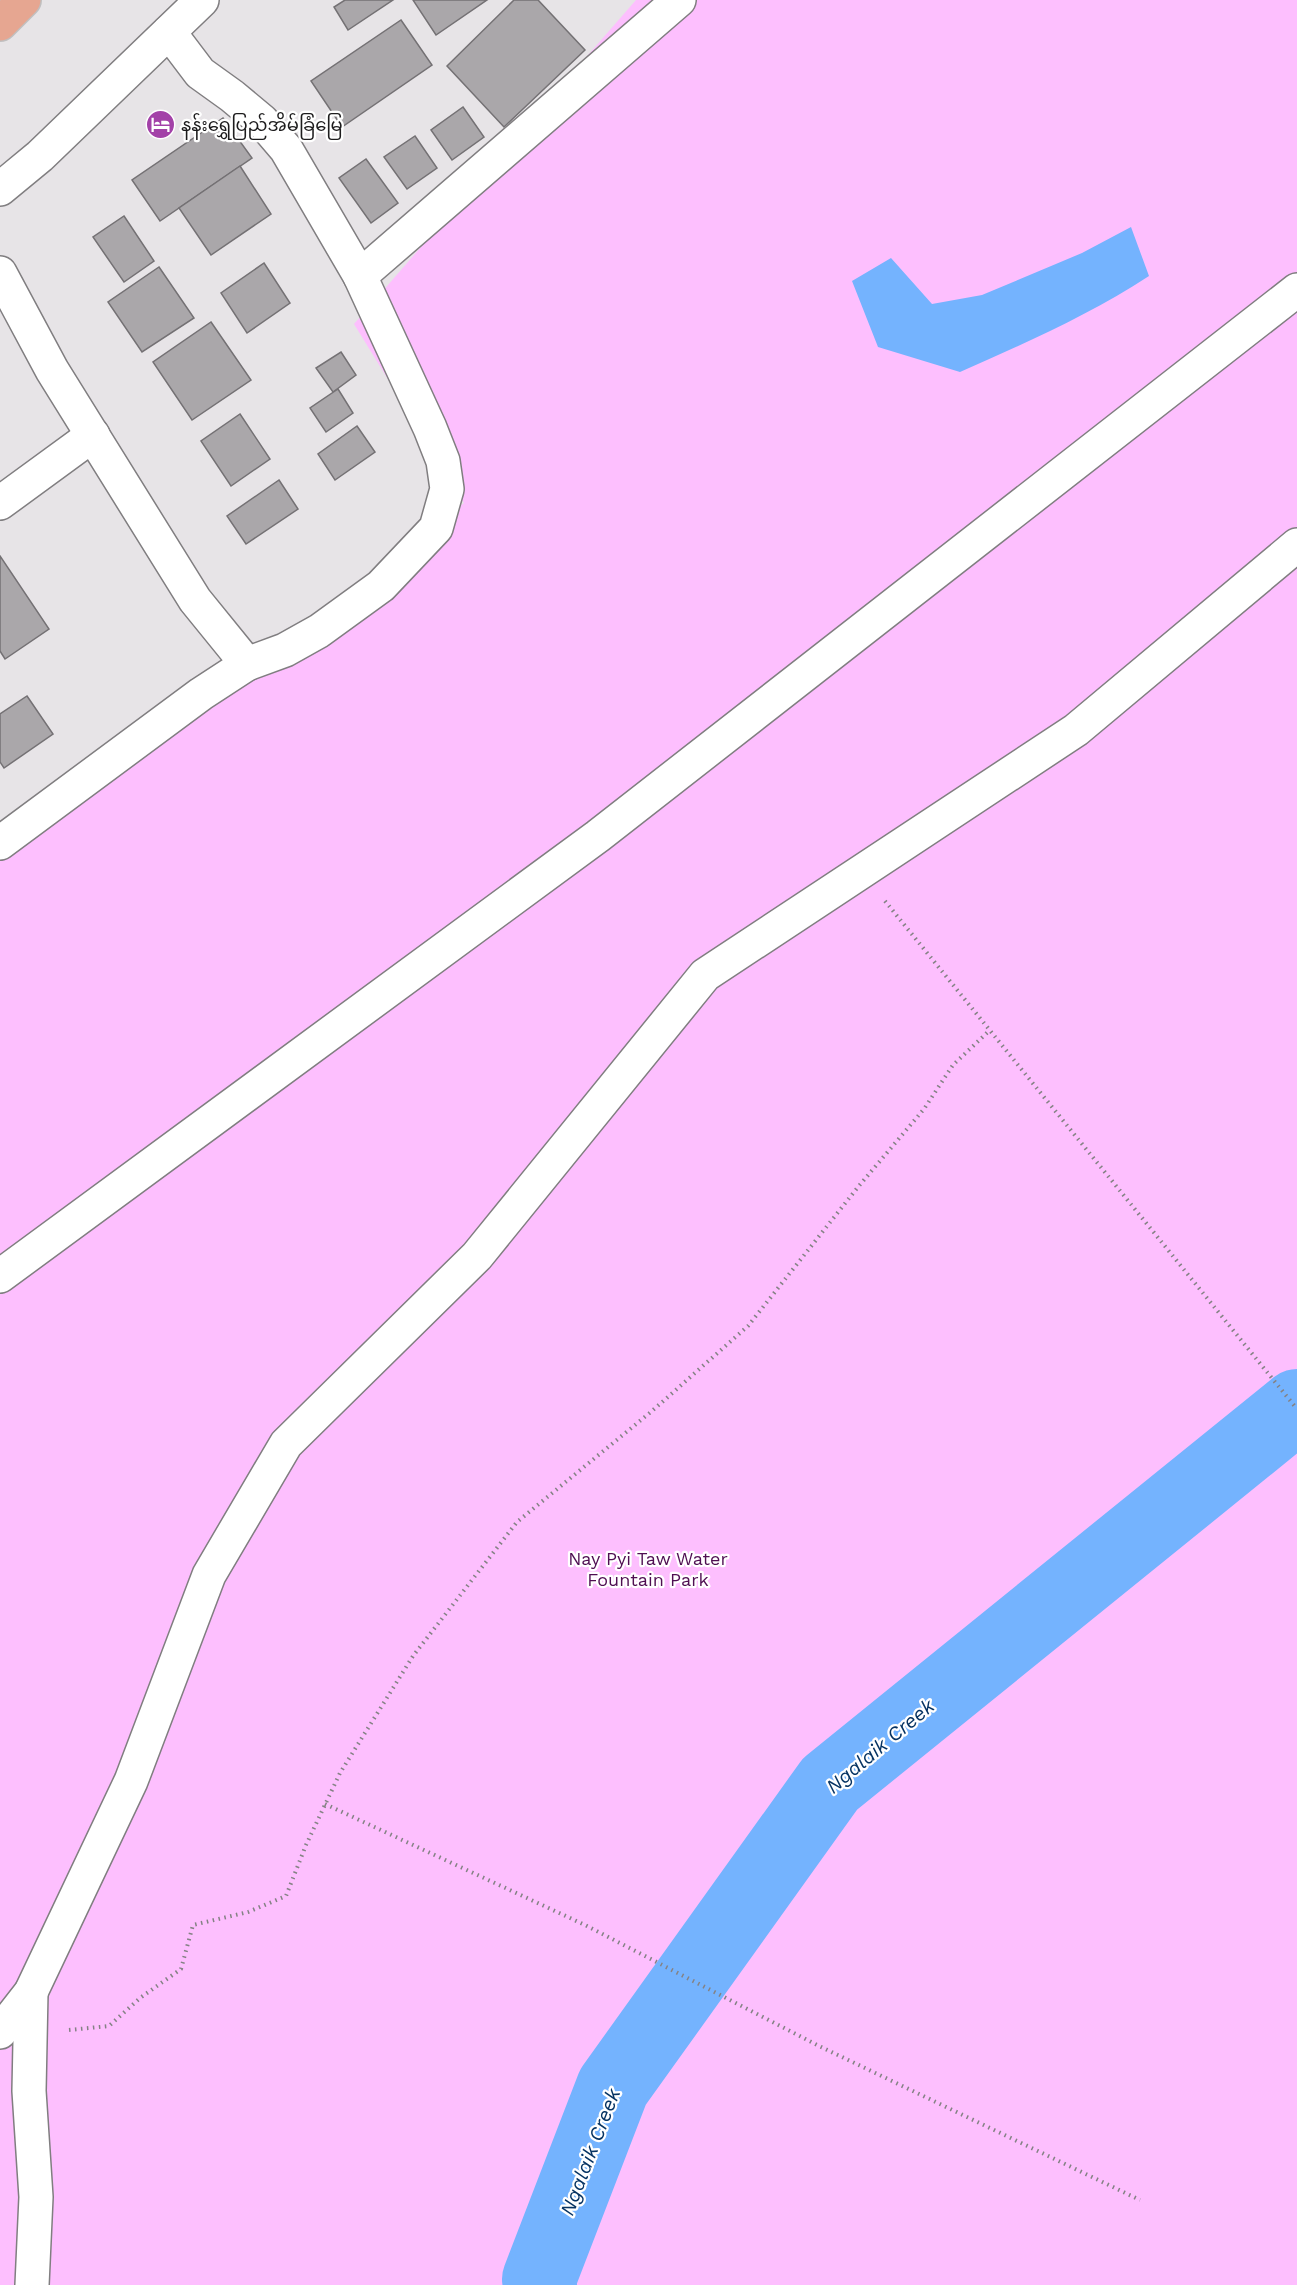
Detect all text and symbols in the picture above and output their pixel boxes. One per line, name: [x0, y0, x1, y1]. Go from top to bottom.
hotel icon: နန်းရွှေပြည်အိမ်ခြံမြေ: [144, 109, 176, 141]
place label: နန်းရွှေပြည်အိမ်ခြံမြေ: [181, 111, 343, 140]
park label: Nay Pyi Taw Water Fountain Park: [568, 1548, 728, 1590]
water label: Ngalaik Creek: [821, 1693, 940, 1798]
water label: Ngalaik Creek: [555, 2084, 626, 2219]

